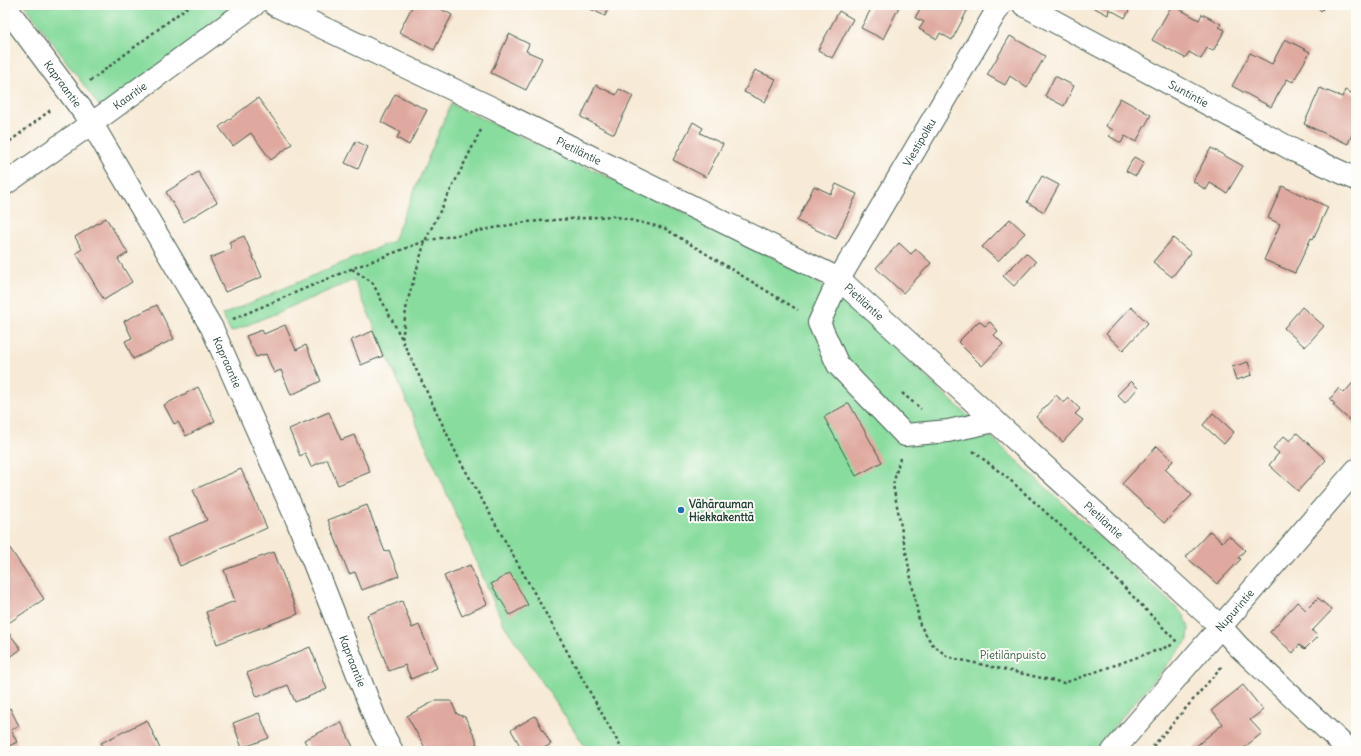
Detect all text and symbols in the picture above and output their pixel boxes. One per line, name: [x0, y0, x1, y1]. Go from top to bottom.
street label: Kapraantie: [41, 58, 85, 110]
street label: Suntintie: [1166, 77, 1211, 110]
street label: Kaaritie: [110, 79, 150, 113]
street label: Viestipolku: [900, 115, 939, 169]
street label: Pietiläntie: [554, 134, 604, 168]
street label: Pietiläntie: [842, 280, 887, 323]
street label: Kapraantie: [210, 335, 245, 390]
place label: Vähärauman Hiekkakenttä: [689, 497, 755, 524]
street label: Pietiläntie: [1081, 499, 1126, 542]
marker: Vähärauman Hiekkakenttä: [676, 505, 686, 515]
street label: Nupurintie: [1212, 586, 1257, 635]
street label: Kapraantie: [336, 633, 369, 689]
park label: Pietilänpuisto: [980, 648, 1046, 662]

